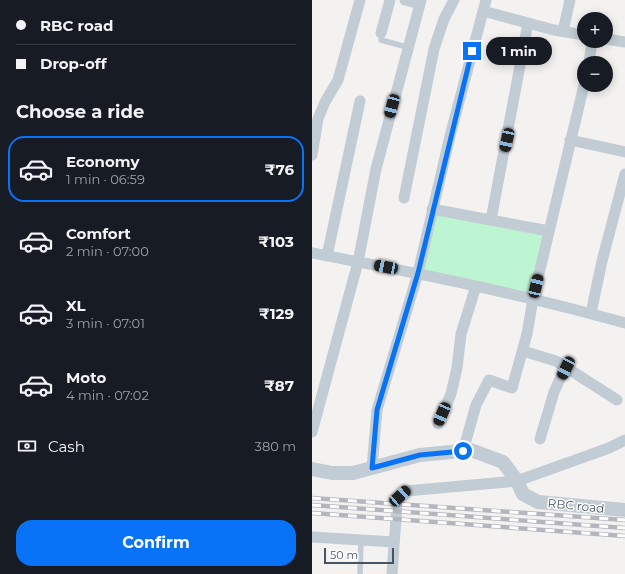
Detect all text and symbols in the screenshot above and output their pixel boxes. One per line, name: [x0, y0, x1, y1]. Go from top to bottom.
map controls: [577, 12, 613, 92]
button: +: [577, 12, 613, 48]
text: RBC road: [40, 16, 113, 35]
callout: 1 min: [486, 37, 552, 65]
route end: [463, 42, 481, 60]
text: 1 min: [501, 43, 537, 59]
text: Drop-off: [40, 54, 107, 73]
button: −: [577, 56, 613, 92]
car: [383, 93, 401, 119]
text: Choose a ride: [16, 101, 144, 123]
car: [499, 127, 515, 153]
icon: car: [18, 151, 54, 187]
text: Economy: [66, 152, 139, 171]
text: ₹76: [265, 160, 294, 179]
text: 1 min · 06:59: [66, 171, 145, 187]
icon: car: [18, 223, 54, 259]
text: Comfort: [66, 224, 131, 243]
text: ₹103: [258, 232, 294, 251]
text: 2 min · 07:00: [66, 243, 149, 259]
car: [373, 259, 399, 275]
car: [527, 273, 545, 299]
icon: car: [18, 295, 54, 331]
text: XL: [66, 296, 85, 315]
text: ₹129: [259, 304, 294, 323]
text: 3 min · 07:01: [66, 315, 145, 331]
car: [555, 355, 577, 381]
icon: car: [18, 367, 54, 403]
text: Moto: [66, 368, 106, 387]
text: ₹87: [264, 376, 294, 395]
text: 4 min · 07:02: [66, 387, 149, 403]
car: [432, 401, 452, 427]
icon: cash: [16, 435, 38, 457]
text: Cash: [48, 437, 85, 456]
text: 380 m: [255, 438, 296, 454]
route start: [454, 442, 472, 460]
car: [387, 484, 413, 508]
street label: RBC road: [547, 495, 605, 516]
button: Confirm: [16, 520, 296, 566]
scale bar: [324, 546, 394, 565]
text: 50 m: [330, 548, 358, 562]

